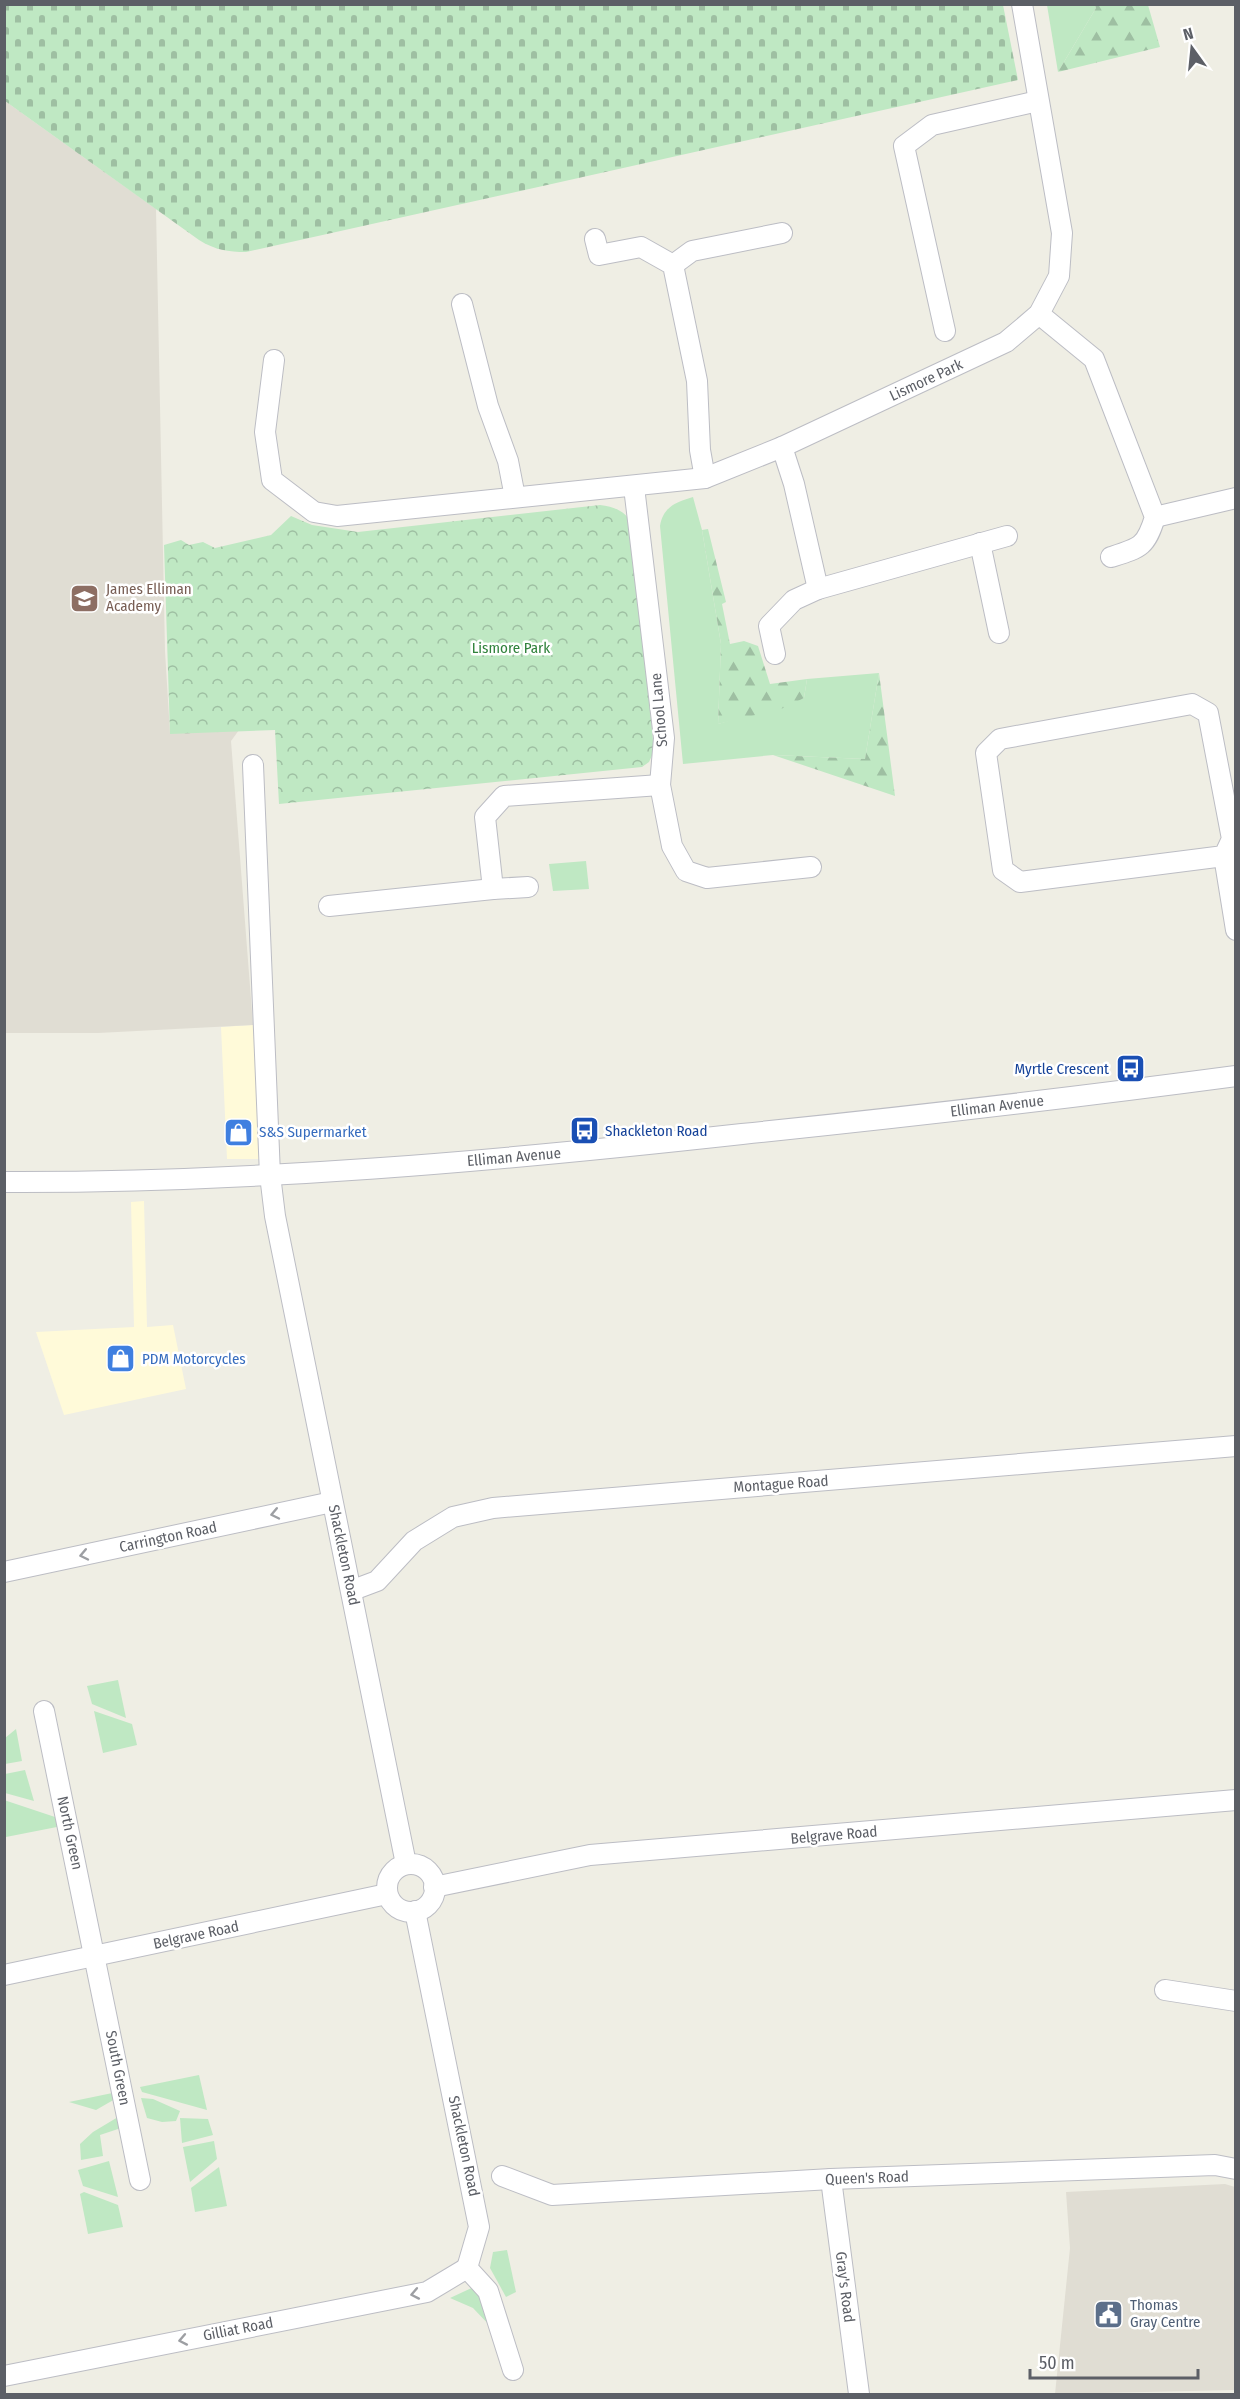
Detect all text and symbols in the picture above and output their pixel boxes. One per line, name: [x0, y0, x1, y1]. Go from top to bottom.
north arrow: [1162, 18, 1222, 78]
text: N: [1181, 24, 1195, 44]
street label: Lismore Park: [887, 355, 965, 405]
place label: James Elliman Academy: [106, 580, 192, 615]
school or university icon: James Elliman Academy: [69, 582, 101, 614]
park label: Lismore Park: [472, 639, 550, 657]
street label: School Lane: [647, 672, 671, 748]
bus stop icon: Myrtle Crescent: [1114, 1053, 1146, 1085]
place label: Myrtle Crescent: [1014, 1060, 1109, 1078]
street label: Elliman Avenue: [949, 1091, 1045, 1121]
bus stop icon: Shackleton Road: [568, 1115, 600, 1147]
shop icon: S&S Supermarket: [222, 1116, 254, 1148]
place label: Shackleton Road: [605, 1122, 708, 1140]
place label: S&S Supermarket: [259, 1123, 367, 1141]
street label: Elliman Avenue: [466, 1144, 562, 1170]
shop icon: PDM Motorcycles: [105, 1343, 137, 1375]
place label: PDM Motorcycles: [142, 1350, 246, 1368]
street label: Montague Road: [733, 1472, 829, 1496]
street label: Shackleton Road: [325, 1503, 363, 1607]
one-way arrow: [270, 1507, 280, 1520]
street label: Carrington Road: [118, 1518, 218, 1556]
one-way arrow: [80, 1548, 90, 1561]
street label: North Green: [53, 1795, 87, 1871]
street label: Belgrave Road: [790, 1822, 878, 1848]
street label: Belgrave Road: [151, 1917, 241, 1953]
street label: South Green: [102, 2029, 134, 2107]
street label: Shackleton Road: [445, 2094, 483, 2198]
street label: Queen's Road: [825, 2168, 909, 2188]
street label: Gray's Road: [832, 2251, 858, 2323]
one-way arrow: [411, 2287, 421, 2300]
place label: Thomas Gray Centre: [1130, 2296, 1200, 2331]
public building icon: Thomas Gray Centre: [1093, 2298, 1125, 2330]
street label: Gilliat Road: [201, 2313, 275, 2345]
one-way arrow: [178, 2333, 188, 2346]
scale bar: [1030, 2342, 1198, 2380]
text: 50 m: [1039, 2352, 1075, 2374]

